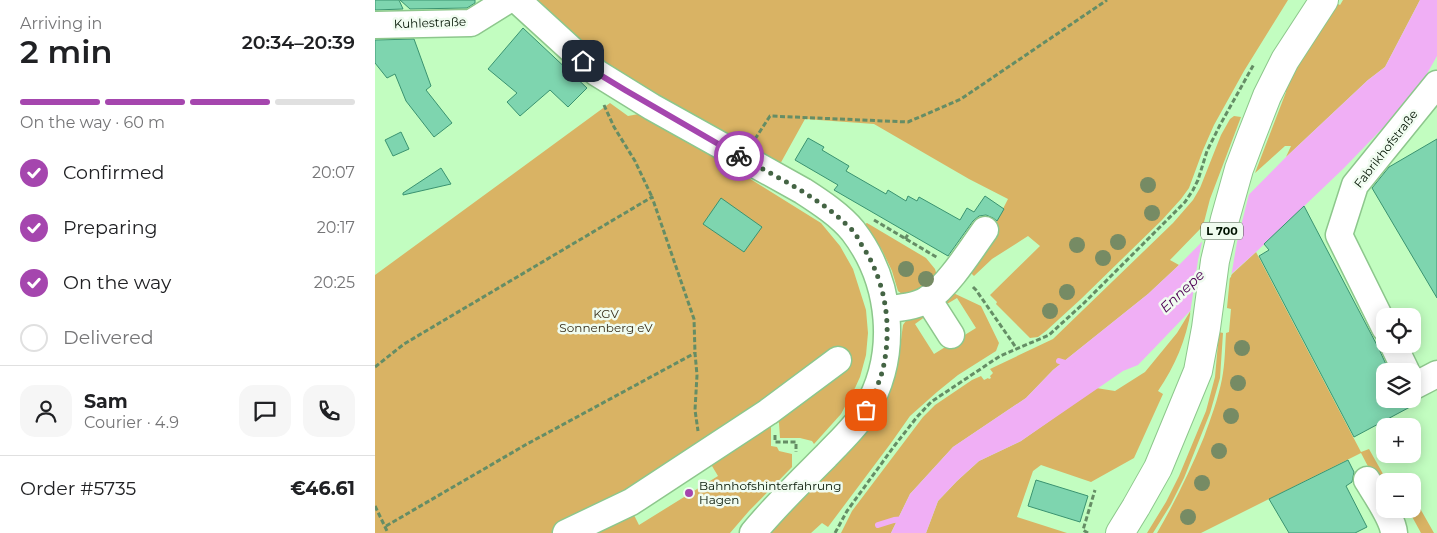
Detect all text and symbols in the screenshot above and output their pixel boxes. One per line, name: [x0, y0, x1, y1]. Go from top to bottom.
text: Arriving in: [20, 14, 102, 33]
street label: Kuhlestraße: [394, 14, 466, 31]
text: 20:34–20:39: [242, 31, 355, 54]
text: 2 min: [20, 32, 112, 71]
pin: [562, 40, 604, 82]
icon: home: [569, 47, 597, 75]
street label: Fabrikhofstraße: [1351, 107, 1421, 191]
text: On the way · 60 m: [20, 113, 165, 132]
courier: [714, 131, 764, 181]
icon: bike: [725, 142, 753, 170]
icon: check: [20, 159, 48, 187]
text: Confirmed: [63, 161, 164, 184]
text: 20:07: [312, 163, 355, 182]
icon: check: [20, 214, 48, 242]
text: Preparing: [63, 216, 158, 239]
text: 20:17: [317, 218, 355, 237]
road number: L 700: [1201, 222, 1243, 240]
water label: Ennepe: [1156, 266, 1208, 316]
icon: check: [20, 269, 48, 297]
text: On the way: [63, 271, 171, 294]
text: 20:25: [314, 273, 355, 292]
park label: KGV Sonnenberg eV: [559, 306, 653, 335]
map controls: [1376, 308, 1421, 518]
button: locate: [1376, 308, 1421, 353]
text: Delivered: [63, 326, 154, 349]
button: layers: [1376, 363, 1421, 408]
button: person: [20, 385, 72, 437]
button: chat: [239, 385, 291, 437]
button: phone: [303, 385, 355, 437]
pin: [845, 389, 887, 431]
text: Sam: [84, 390, 128, 413]
icon: bag: [852, 396, 880, 424]
text: Courier · 4.9: [84, 413, 179, 432]
button: +: [1376, 418, 1421, 463]
button: −: [1376, 473, 1421, 518]
text: Order #5735: [20, 477, 136, 500]
text: €46.61: [290, 477, 355, 500]
place label: Bahnhofshinterfahrung Hagen: [699, 478, 841, 507]
marker: Bahnhofshinterfahrung Hagen: [683, 487, 695, 499]

